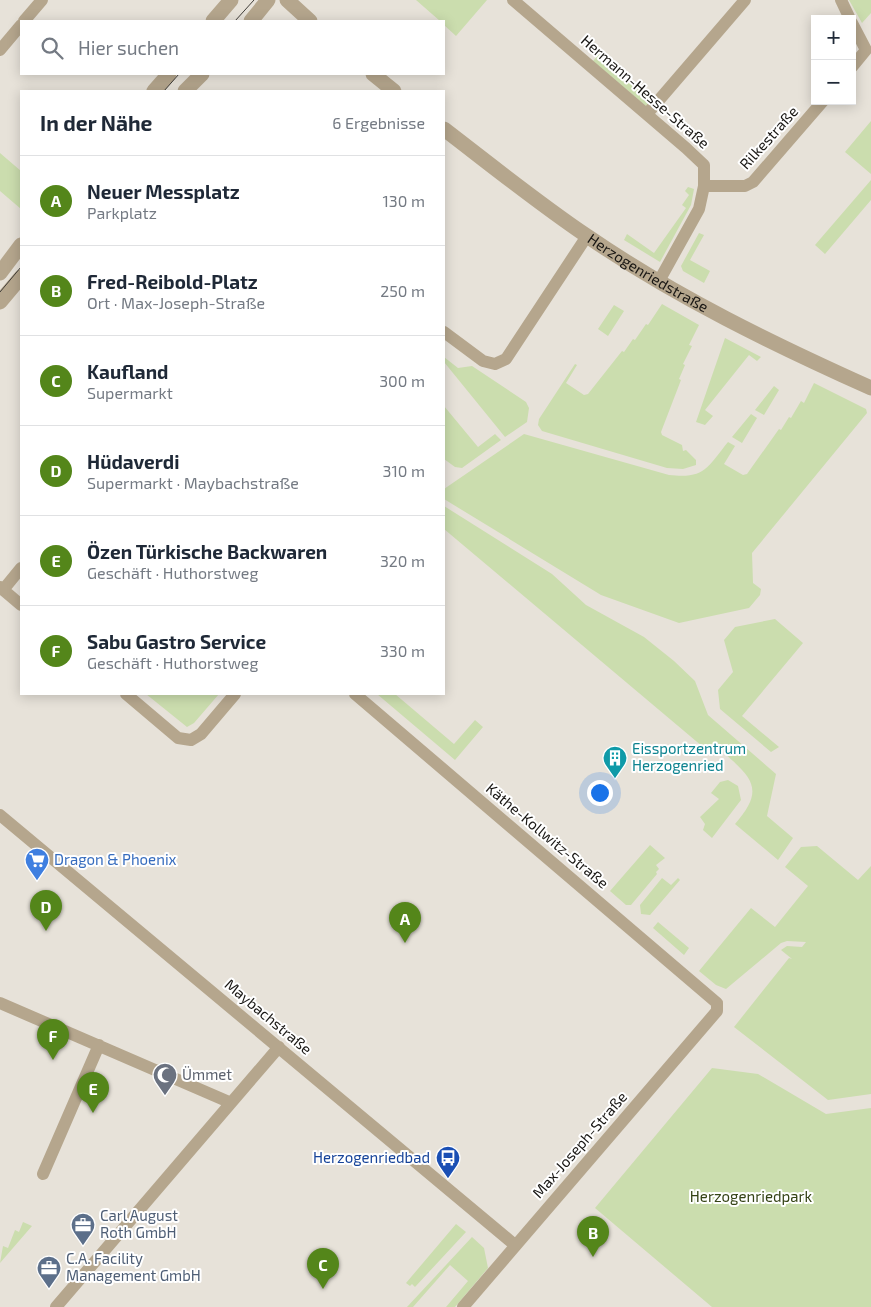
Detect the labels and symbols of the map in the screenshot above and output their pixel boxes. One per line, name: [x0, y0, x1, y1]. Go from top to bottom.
street label: Hermann-Hesse-Straße: [578, 31, 713, 152]
street label: Rilkestraße: [735, 102, 801, 173]
street label: Herzogenriedstraße: [585, 229, 712, 316]
place label: Eissportzentrum Herzogenried: [632, 739, 746, 774]
building icon: Eissportzentrum Herzogenried: [602, 745, 628, 779]
street label: Käthe-Kollwitz-Straße: [483, 779, 613, 892]
your location: [587, 780, 613, 806]
supermarket icon: Dragon & Phoenix: [24, 847, 50, 881]
place label: Dragon & Phoenix: [54, 850, 177, 868]
pin: D: [30, 890, 62, 931]
pin: A: [389, 902, 421, 943]
street label: Maybachstraße: [222, 975, 316, 1058]
pin: F: [37, 1019, 69, 1060]
mosque icon: Ümmet: [152, 1062, 178, 1096]
place label: Ümmet: [182, 1065, 232, 1083]
pin: E: [77, 1072, 109, 1113]
street label: Max-Joseph-Straße: [528, 1088, 630, 1201]
bus stop icon: Herzogenriedbad: [435, 1145, 461, 1179]
place label: Herzogenriedbad: [313, 1148, 430, 1166]
park label: Herzogenriedpark: [690, 1187, 813, 1205]
place label: Carl August Roth GmbH: [100, 1206, 178, 1241]
office icon: Carl August Roth GmbH: [70, 1212, 96, 1246]
pin: B: [577, 1216, 609, 1257]
pin: C: [307, 1248, 339, 1289]
place label: C.A. Facility Management GmbH: [66, 1249, 201, 1284]
office icon: C.A. Facility Management GmbH: [36, 1255, 62, 1289]

